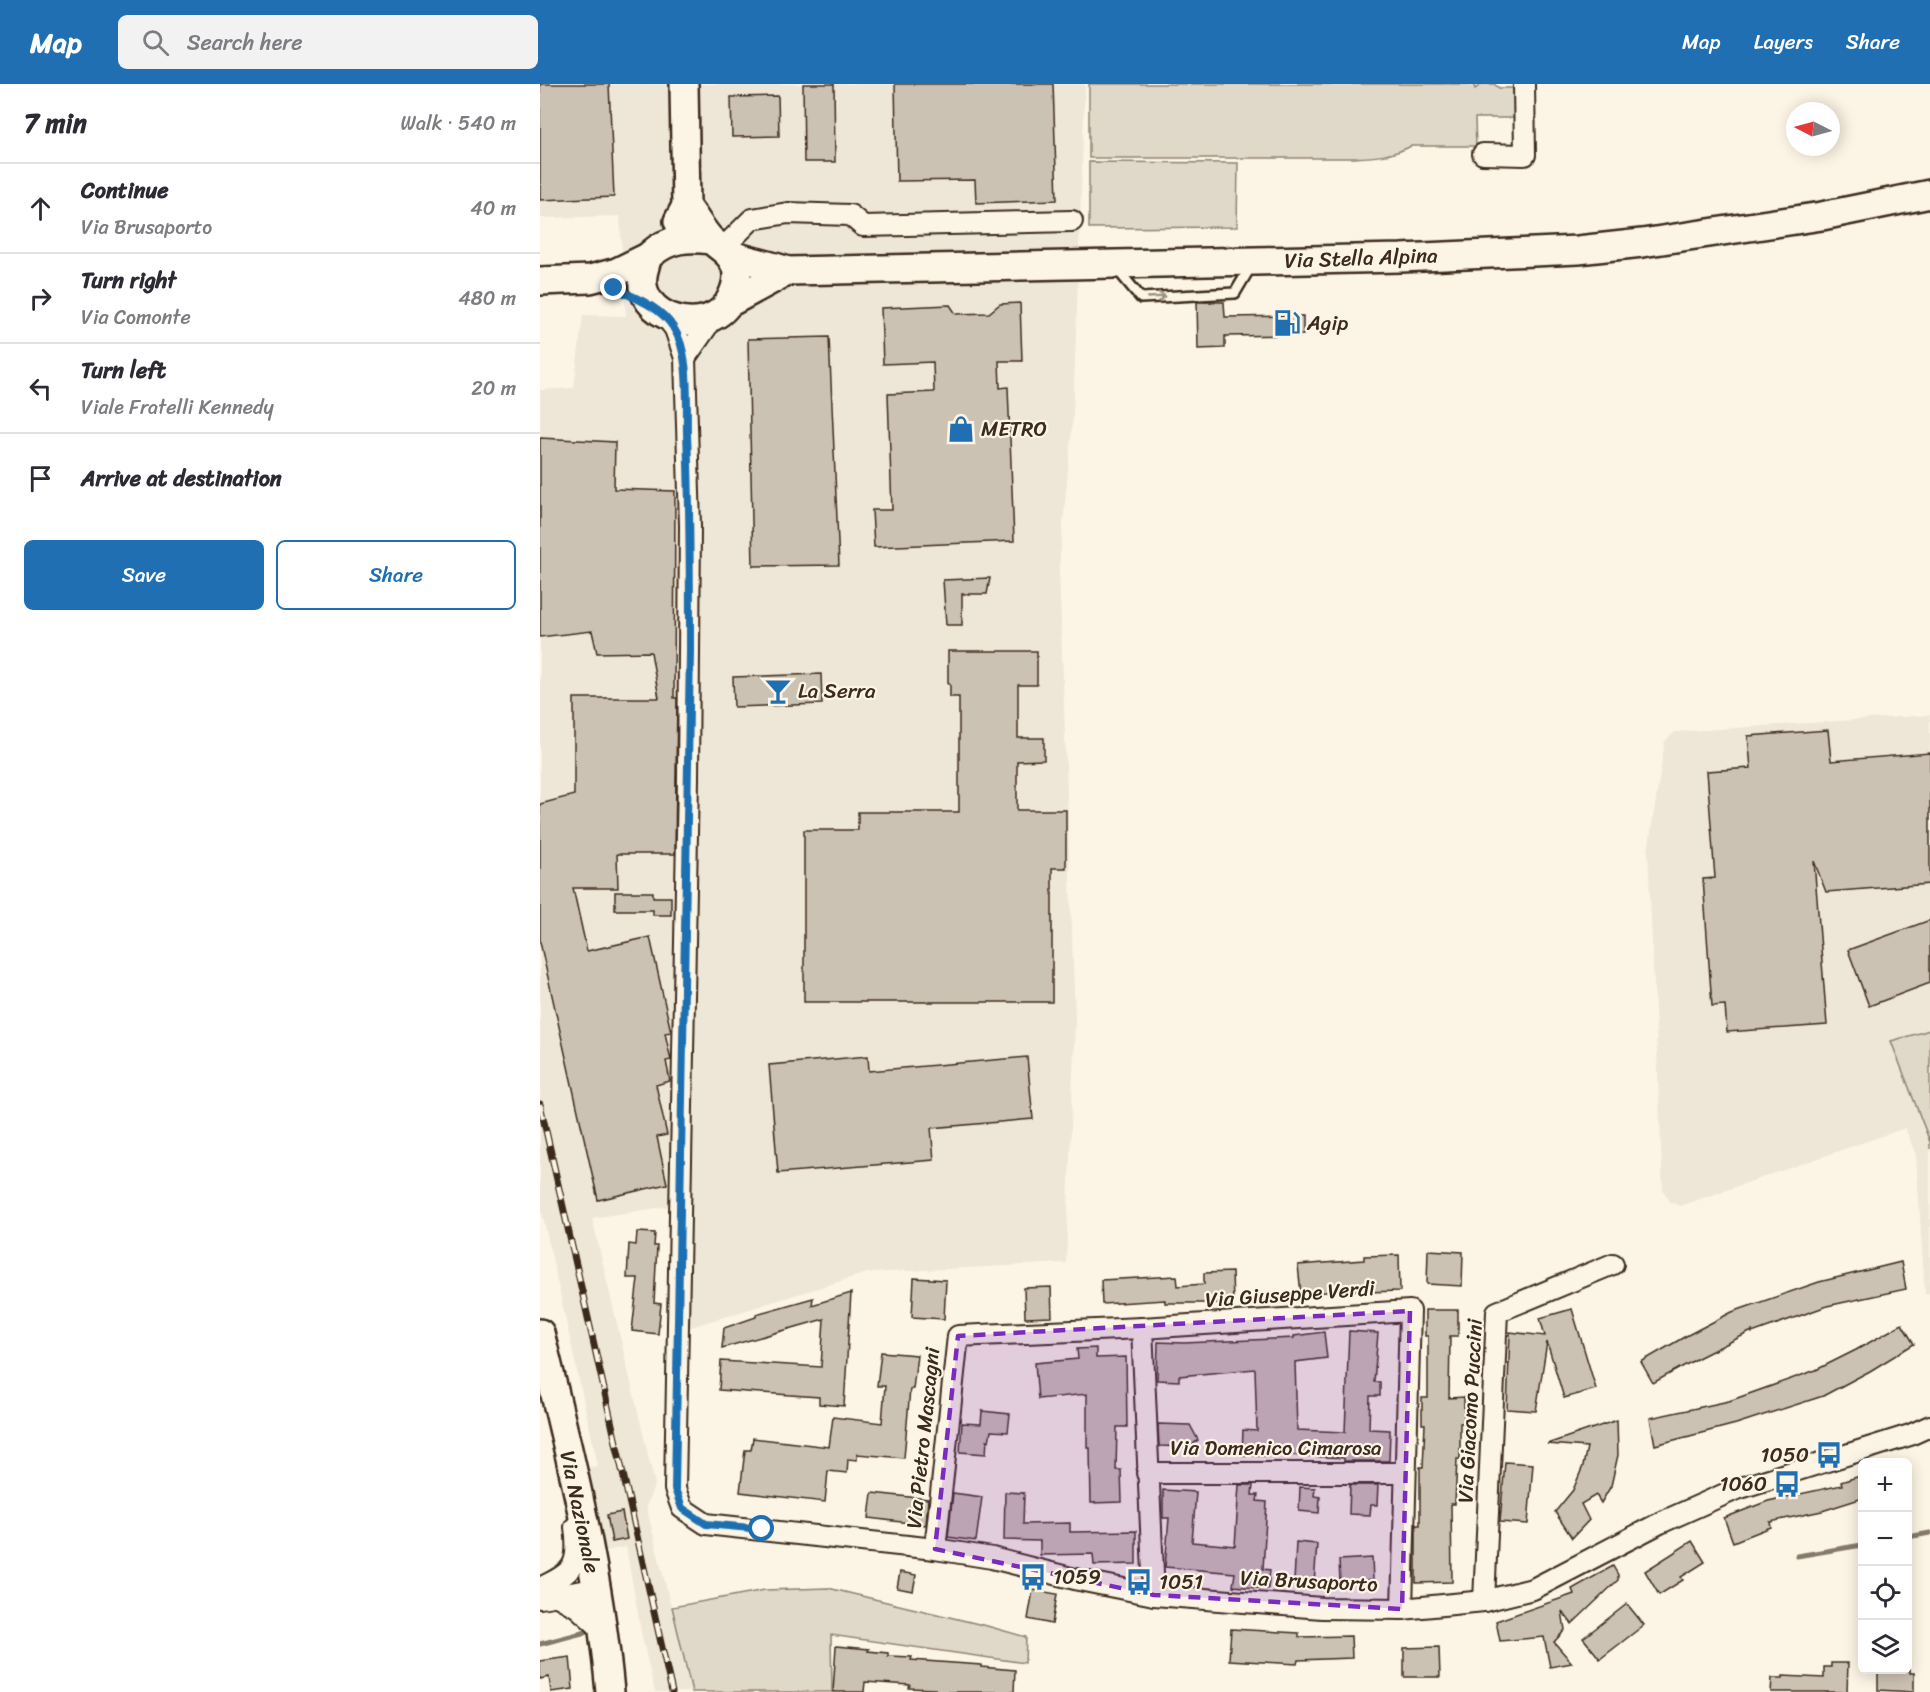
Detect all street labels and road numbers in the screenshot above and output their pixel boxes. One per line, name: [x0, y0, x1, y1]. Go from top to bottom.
street label: Via Stella Alpina: [1284, 236, 1439, 280]
street label: Via Giuseppe Verdi: [1204, 1269, 1377, 1319]
street label: Via Giacomo Puccini: [1446, 1317, 1494, 1504]
street label: Via Pietro Mascagni: [895, 1344, 952, 1531]
street label: Via Domenico Cimarosa: [1170, 1429, 1382, 1467]
street label: Via Nazionale: [548, 1447, 612, 1577]
street label: Via Brusaporto: [1239, 1558, 1379, 1604]

